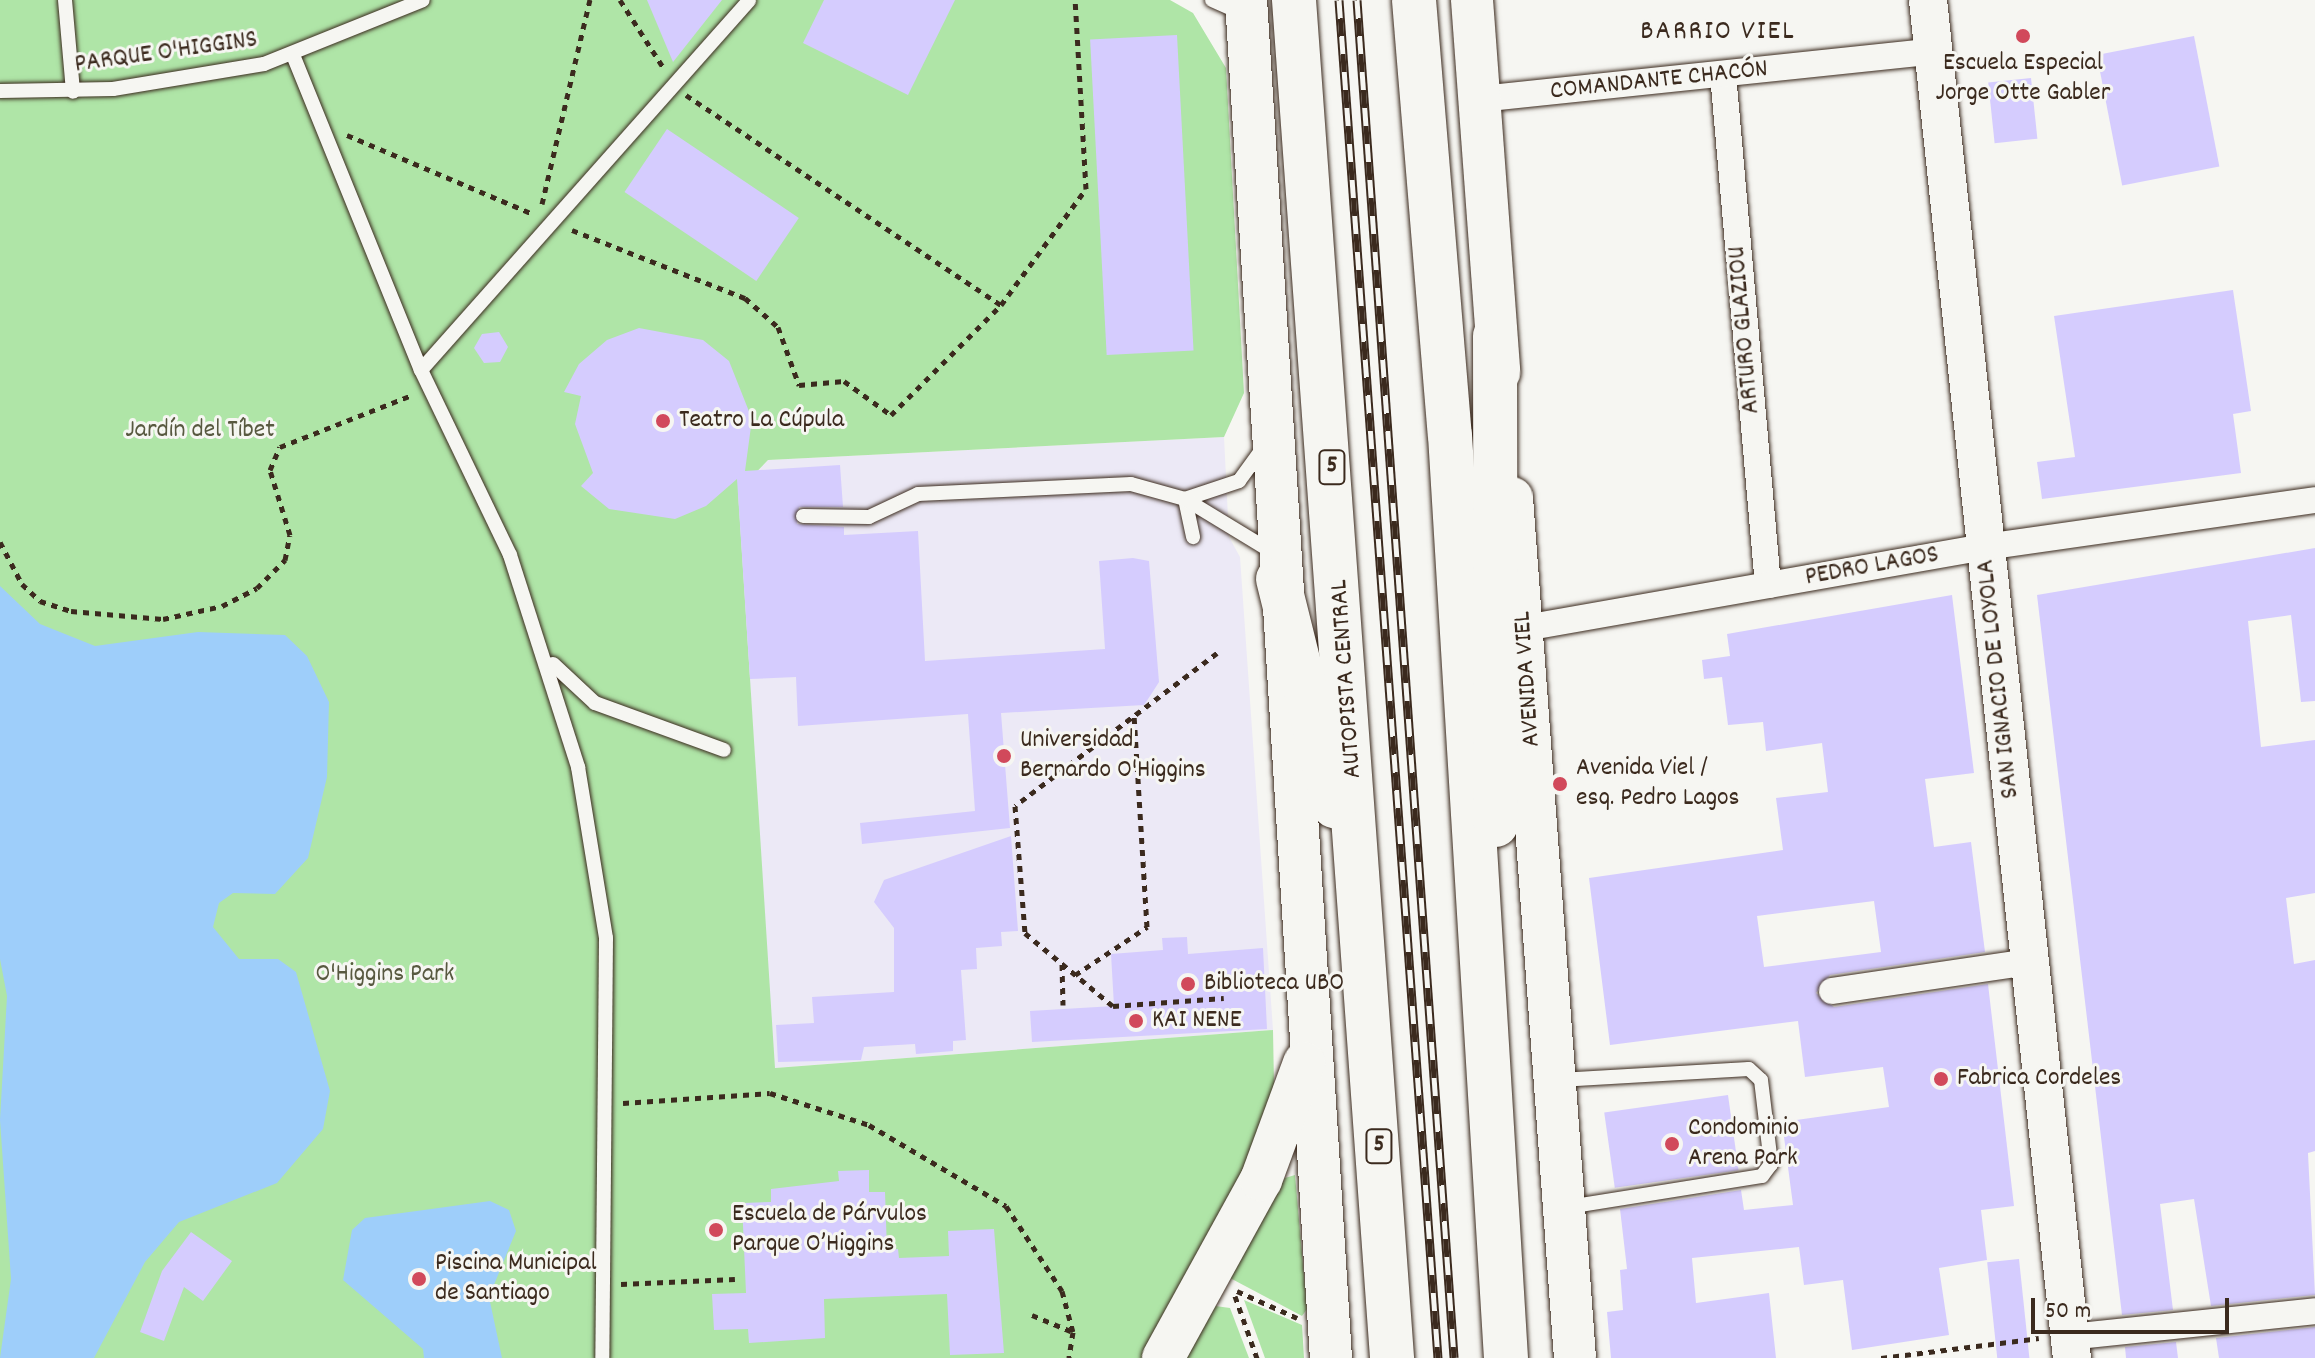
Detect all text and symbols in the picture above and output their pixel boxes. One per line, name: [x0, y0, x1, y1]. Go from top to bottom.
district label: BARRIO VIEL: [1640, 16, 1796, 50]
street label: PARQUE O'HIGGINS: [73, 25, 259, 81]
marker: Escuela Especial Jorge Otte Gabler: [2014, 27, 2032, 45]
place label: Escuela Especial Jorge Otte Gabler: [1936, 48, 2110, 110]
street label: COMANDANTE CHACÓN: [1549, 54, 1769, 108]
street label: ARTURO GLAZIOU: [1722, 245, 1768, 415]
place label: Teatro La Cúpula: [679, 405, 844, 437]
marker: Teatro La Cúpula: [654, 412, 672, 430]
park label: Jardín del Tíbet: [125, 415, 275, 447]
road number: 5: [1318, 447, 1346, 487]
street label: PEDRO LAGOS: [1803, 540, 1941, 594]
street label: SAN IGNACIO DE LOYOLA: [1971, 558, 2027, 800]
street label: AUTOPISTA CENTRAL: [1324, 578, 1370, 780]
street label: AVENIDA VIEL: [1508, 610, 1548, 748]
place label: Universidad Bernardo O'Higgins: [1020, 725, 1206, 786]
marker: Universidad Bernardo O'Higgins: [995, 747, 1013, 765]
place label: Avenida Viel / esq. Pedro Lagos: [1576, 753, 1740, 814]
marker: Avenida Viel / esq. Pedro Lagos: [1551, 775, 1569, 793]
park label: O'Higgins Park: [316, 959, 454, 991]
place label: Biblioteca UBO: [1204, 968, 1344, 1000]
marker: Biblioteca UBO: [1179, 975, 1197, 993]
place label: KAI NENE: [1152, 1005, 1242, 1037]
marker: KAI NENE: [1127, 1012, 1145, 1030]
place label: Fabrica Cordeles: [1957, 1063, 2121, 1095]
marker: Fabrica Cordeles: [1932, 1070, 1950, 1088]
place label: Condominio Arena Park: [1688, 1113, 1799, 1174]
road number: 5: [1365, 1126, 1393, 1166]
marker: Condominio Arena Park: [1663, 1135, 1681, 1153]
place label: Escuela de Párvulos Parque O’Higgins: [732, 1199, 927, 1260]
marker: Escuela de Párvulos Parque O’Higgins: [707, 1221, 725, 1239]
place label: Piscina Municipal de Santiago: [435, 1248, 597, 1310]
marker: Piscina Municipal de Santiago: [410, 1270, 428, 1288]
scale bar: [2035, 1282, 2233, 1332]
text: 50 m: [2045, 1295, 2091, 1329]

